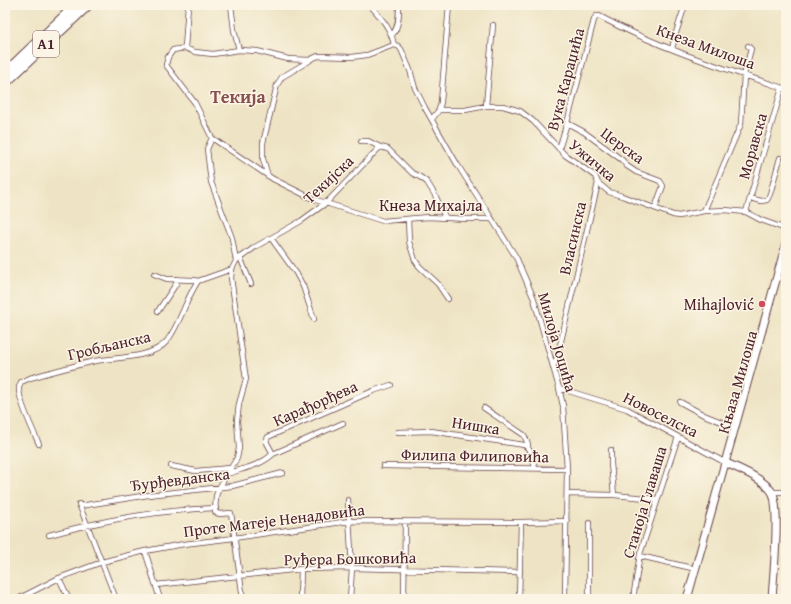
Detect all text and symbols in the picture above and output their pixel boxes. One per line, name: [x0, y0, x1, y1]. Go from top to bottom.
street label: Кнеза Милоша: [653, 17, 759, 75]
street label: Вука Караџића: [540, 25, 590, 133]
road number: A1: [33, 31, 59, 57]
district label: Текија: [210, 83, 267, 110]
street label: Моравска: [731, 110, 773, 182]
street label: Церска: [596, 121, 650, 169]
street label: Ужичка: [564, 133, 622, 187]
street label: Текијска: [297, 149, 359, 209]
street label: Кнеза Михајла: [379, 193, 483, 217]
street label: Власинска: [552, 199, 592, 277]
street label: Милоја Јоцића: [532, 289, 584, 395]
place label: Mihajlović: [684, 292, 754, 316]
marker: Mihajlović: [757, 299, 767, 309]
street label: Гробљанска: [65, 324, 153, 366]
street label: Књаза Милоша: [711, 327, 763, 436]
street label: Карађорђева: [269, 374, 361, 432]
street label: Новоселска: [619, 385, 703, 443]
street label: Нишка: [450, 409, 502, 441]
street label: Филипа Филиповића: [401, 442, 549, 468]
street label: Станоја Главаша: [616, 443, 673, 561]
street label: Ђурђевданска: [129, 461, 232, 497]
street label: Проте Матеје Ненадовића: [182, 497, 366, 543]
street label: Руђера Бошковића: [284, 545, 417, 571]

